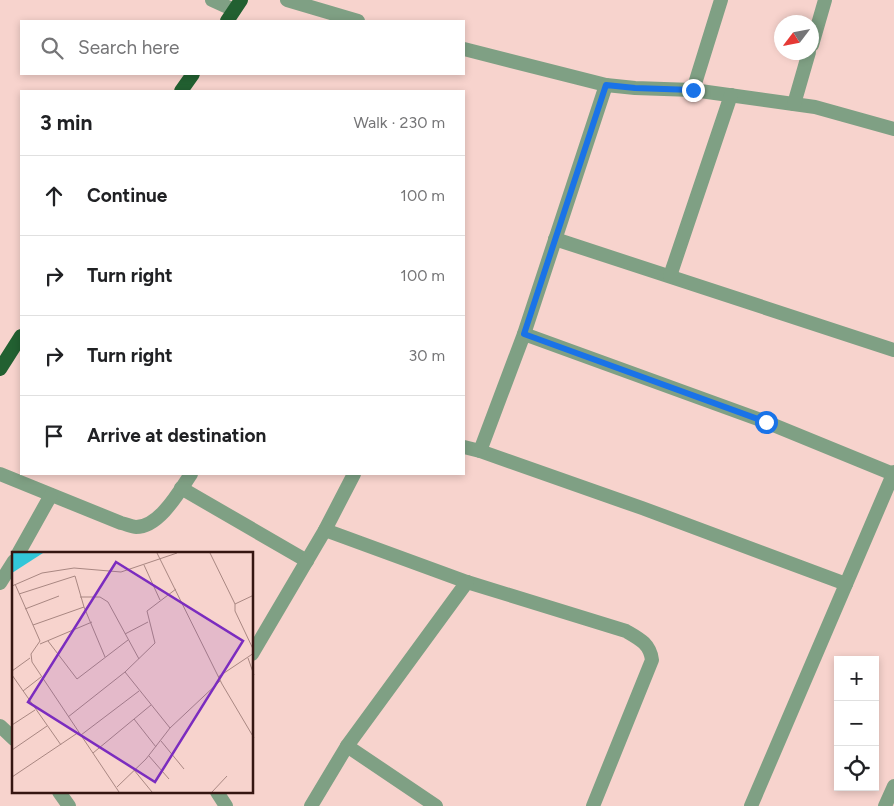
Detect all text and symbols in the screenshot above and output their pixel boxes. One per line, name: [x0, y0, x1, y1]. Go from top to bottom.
north arrow: [774, 15, 819, 60]
search box: [20, 20, 465, 75]
icon: search: [38, 34, 66, 62]
text: Search here: [78, 36, 180, 59]
route end: [682, 79, 705, 102]
text: 3 min: [40, 110, 92, 135]
text: Walk · 230 m: [353, 113, 445, 132]
icon: ahead: [40, 182, 68, 210]
text: Continue: [87, 184, 167, 207]
text: 100 m: [400, 186, 445, 205]
icon: right: [40, 262, 68, 290]
text: Turn right: [87, 264, 173, 287]
text: 100 m: [400, 266, 445, 285]
icon: right: [40, 342, 68, 370]
text: Turn right: [87, 344, 173, 367]
text: 30 m: [408, 346, 445, 365]
route start: [755, 411, 778, 434]
icon: arrive: [40, 422, 68, 450]
text: Arrive at destination: [87, 424, 266, 447]
inset map: [12, 552, 254, 794]
map controls: [834, 656, 879, 791]
button: +: [834, 656, 879, 701]
button: −: [834, 701, 879, 746]
button: locate: [834, 746, 879, 791]

